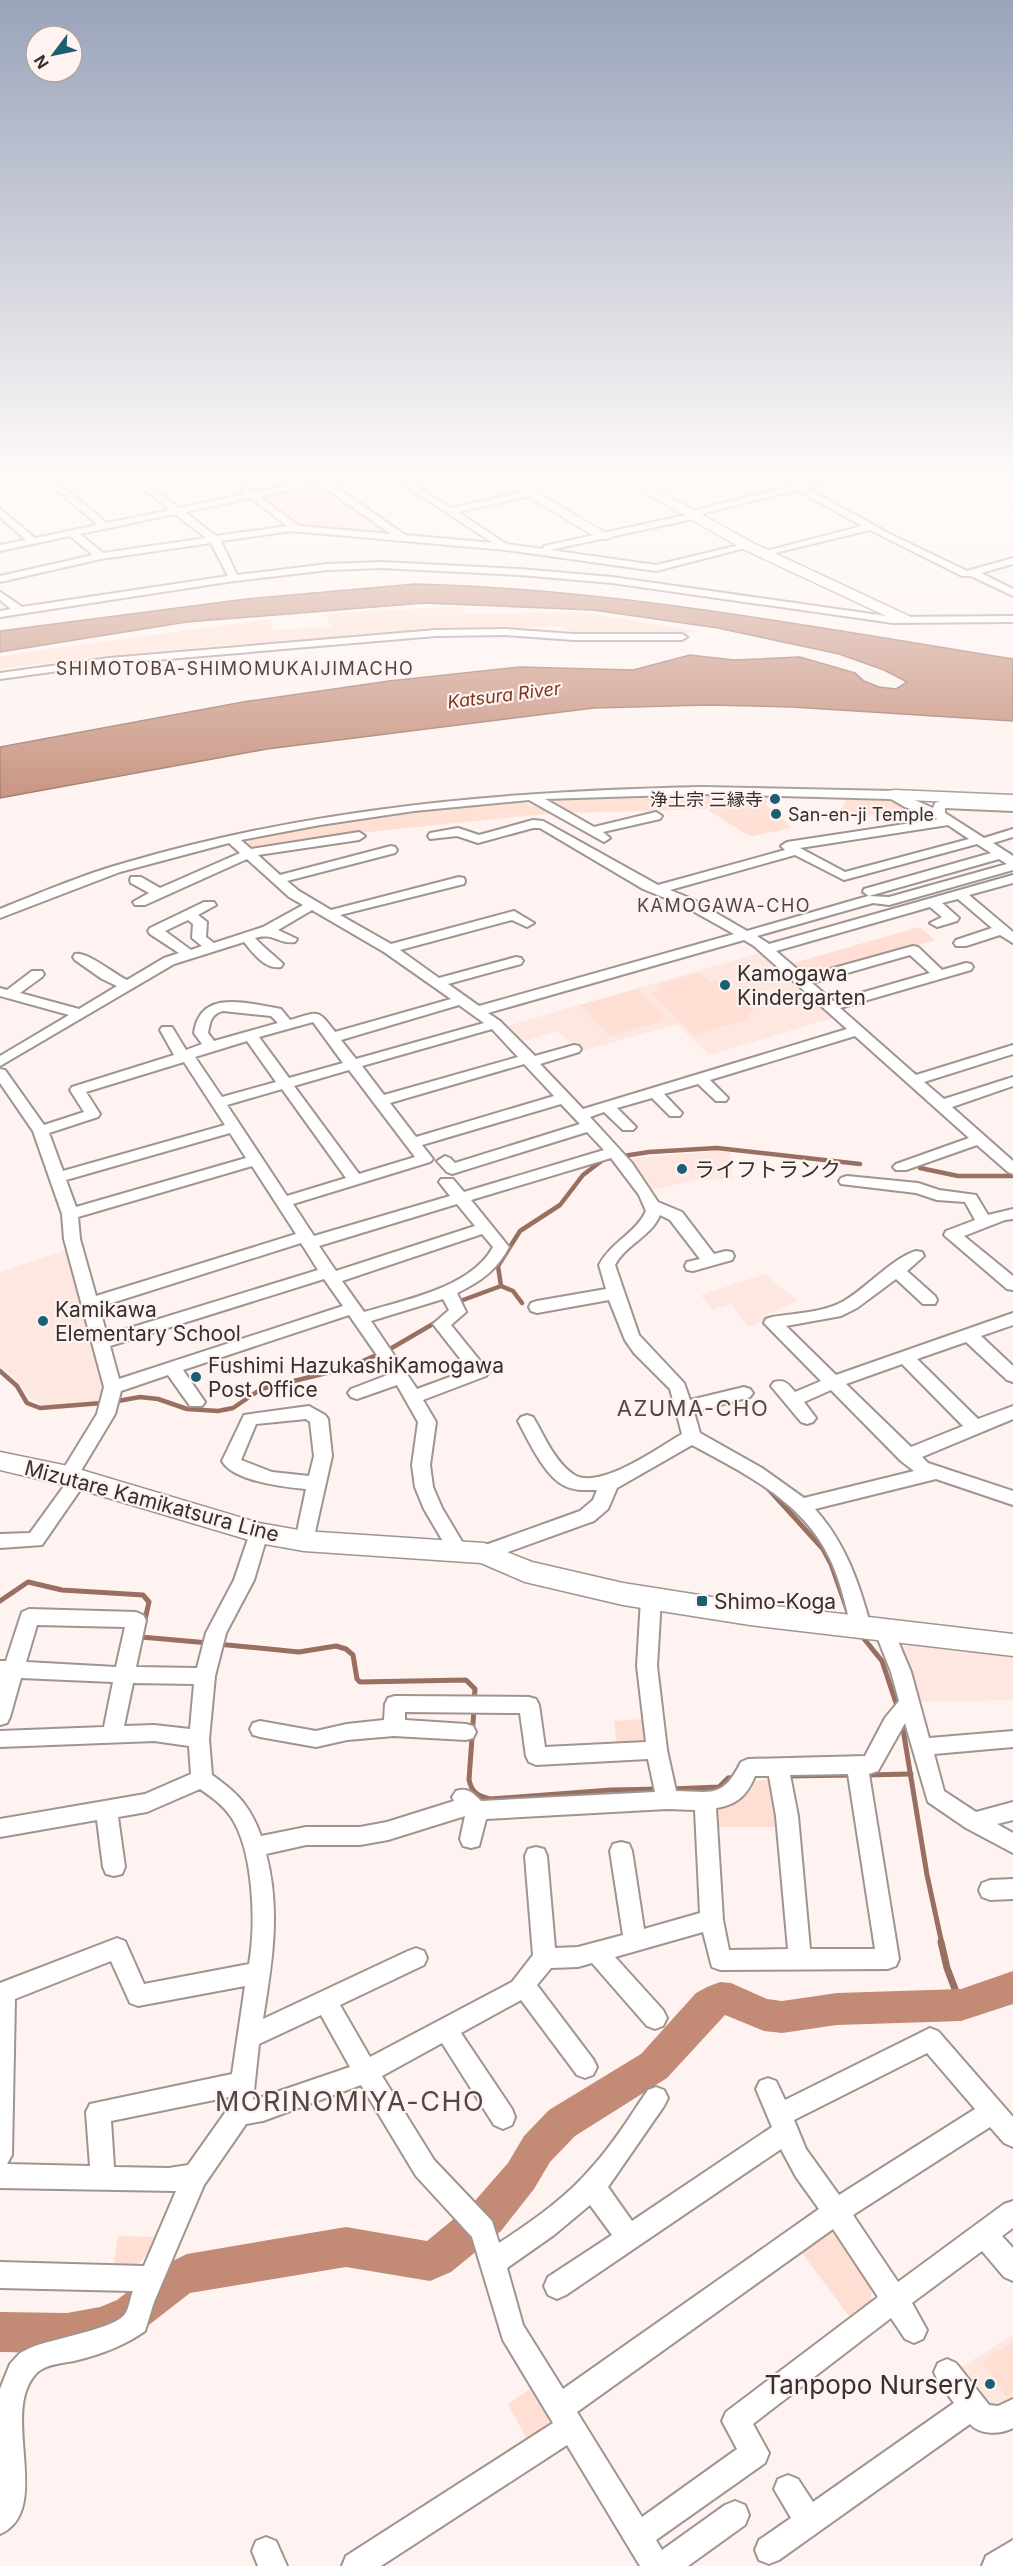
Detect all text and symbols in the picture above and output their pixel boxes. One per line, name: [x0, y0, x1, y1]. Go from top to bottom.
north arrow: [24, 24, 84, 84]
text: N: [30, 51, 53, 72]
district label: SHIMOTOBA-SHIMOMUKAIJIMACHO: [56, 658, 414, 679]
water label: Katsura River: [446, 677, 563, 712]
place label: 浄土宗 三縁寺: [650, 789, 763, 810]
marker: 浄土宗 三縁寺: [768, 792, 782, 806]
place label: San-en-ji Temple: [788, 804, 934, 825]
marker: San-en-ji Temple: [769, 807, 783, 821]
district label: KAMOGAWA-CHO: [637, 895, 811, 916]
place label: Kamogawa Kindergarten: [737, 961, 866, 1010]
marker: Kamogawa Kindergarten: [718, 978, 732, 992]
place label: ライフトランク: [694, 1157, 841, 1182]
marker: ライフトランク: [675, 1162, 689, 1176]
place label: Kamikawa Elementary School: [55, 1297, 241, 1346]
marker: Kamikawa Elementary School: [36, 1314, 50, 1328]
place label: Fushimi HazukashiKamogawa Post Office: [208, 1353, 504, 1402]
marker: Fushimi HazukashiKamogawa Post Office: [189, 1370, 203, 1384]
district label: AZUMA-CHO: [617, 1395, 769, 1421]
street label: Mizutare Kamikatsura Line: [22, 1455, 282, 1547]
place label: Shimo-Koga: [714, 1589, 836, 1614]
marker: Shimo-Koga: [695, 1594, 709, 1608]
district label: MORINOMIYA-CHO: [215, 2085, 485, 2118]
place label: Tanpopo Nursery: [764, 2369, 978, 2400]
marker: Tanpopo Nursery: [983, 2377, 997, 2391]

